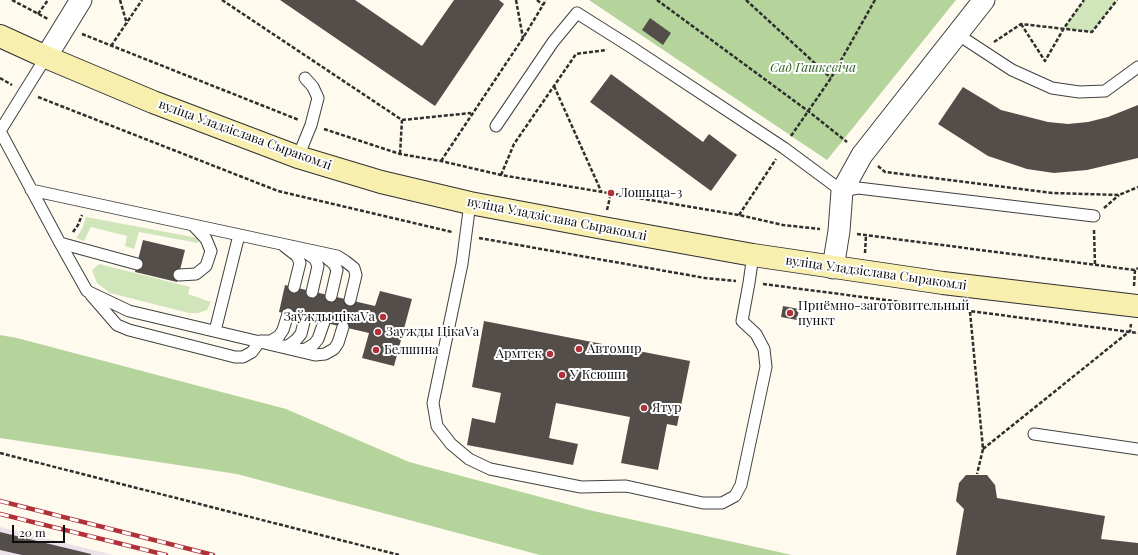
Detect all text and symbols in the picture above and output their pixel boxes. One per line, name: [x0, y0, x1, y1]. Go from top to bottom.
park label: Сад Гашкевіча: [770, 60, 856, 76]
street label: вуліца Уладзіслава Сыракомлі: [156, 96, 334, 174]
place label: Лошыца-3: [619, 185, 682, 201]
marker: Лошыца-3: [606, 188, 616, 198]
street label: вуліца Уладзіслава Сыракомлі: [466, 194, 648, 244]
street label: вуліца Уладзіслава Сыракомлі: [784, 253, 968, 293]
place label: Приёмно-заготовительный пункт: [798, 298, 970, 329]
marker: Приёмно-заготовительный пункт: [785, 308, 795, 318]
place label: Заўжды цікаVа: [284, 309, 375, 325]
marker: Заўжды цікаVа: [378, 312, 388, 322]
place label: Заужды ЦікаVа: [386, 324, 479, 340]
marker: Заужды ЦікаVа: [373, 327, 383, 337]
place label: Автомир: [587, 341, 642, 357]
place label: Белшина: [384, 342, 439, 358]
marker: Автомир: [574, 344, 584, 354]
marker: Белшина: [371, 345, 381, 355]
place label: Армтек: [496, 346, 542, 362]
marker: Армтек: [545, 349, 555, 359]
place label: У Ксюши: [570, 367, 626, 383]
marker: У Ксюши: [557, 370, 567, 380]
place label: Ятур: [652, 400, 682, 416]
marker: Ятур: [639, 403, 649, 413]
scale bar: [14, 517, 67, 543]
text: 20 m: [19, 524, 46, 540]

